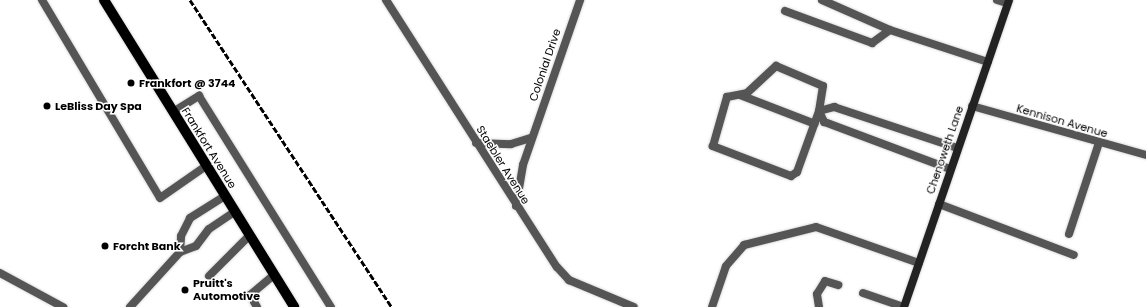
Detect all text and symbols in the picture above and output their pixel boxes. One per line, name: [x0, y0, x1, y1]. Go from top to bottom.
street label: Colonial Drive: [526, 27, 564, 103]
place label: Frankfort @ 3744: [139, 76, 236, 90]
marker: Frankfort @ 3744: [126, 78, 136, 88]
place label: LeBliss Day Spa: [55, 99, 142, 113]
marker: LeBliss Day Spa: [42, 101, 52, 111]
street label: Kennison Avenue: [1015, 102, 1109, 140]
street label: Chenoweth Lane: [924, 104, 966, 196]
street label: Frankfort Avenue: [179, 105, 239, 191]
street label: Staebler Avenue: [474, 123, 532, 207]
place label: Forcht Bank: [113, 239, 181, 253]
marker: Forcht Bank: [100, 241, 110, 251]
place label: Pruitt's Automotive: [193, 277, 260, 303]
marker: Pruitt's Automotive: [180, 285, 190, 295]

